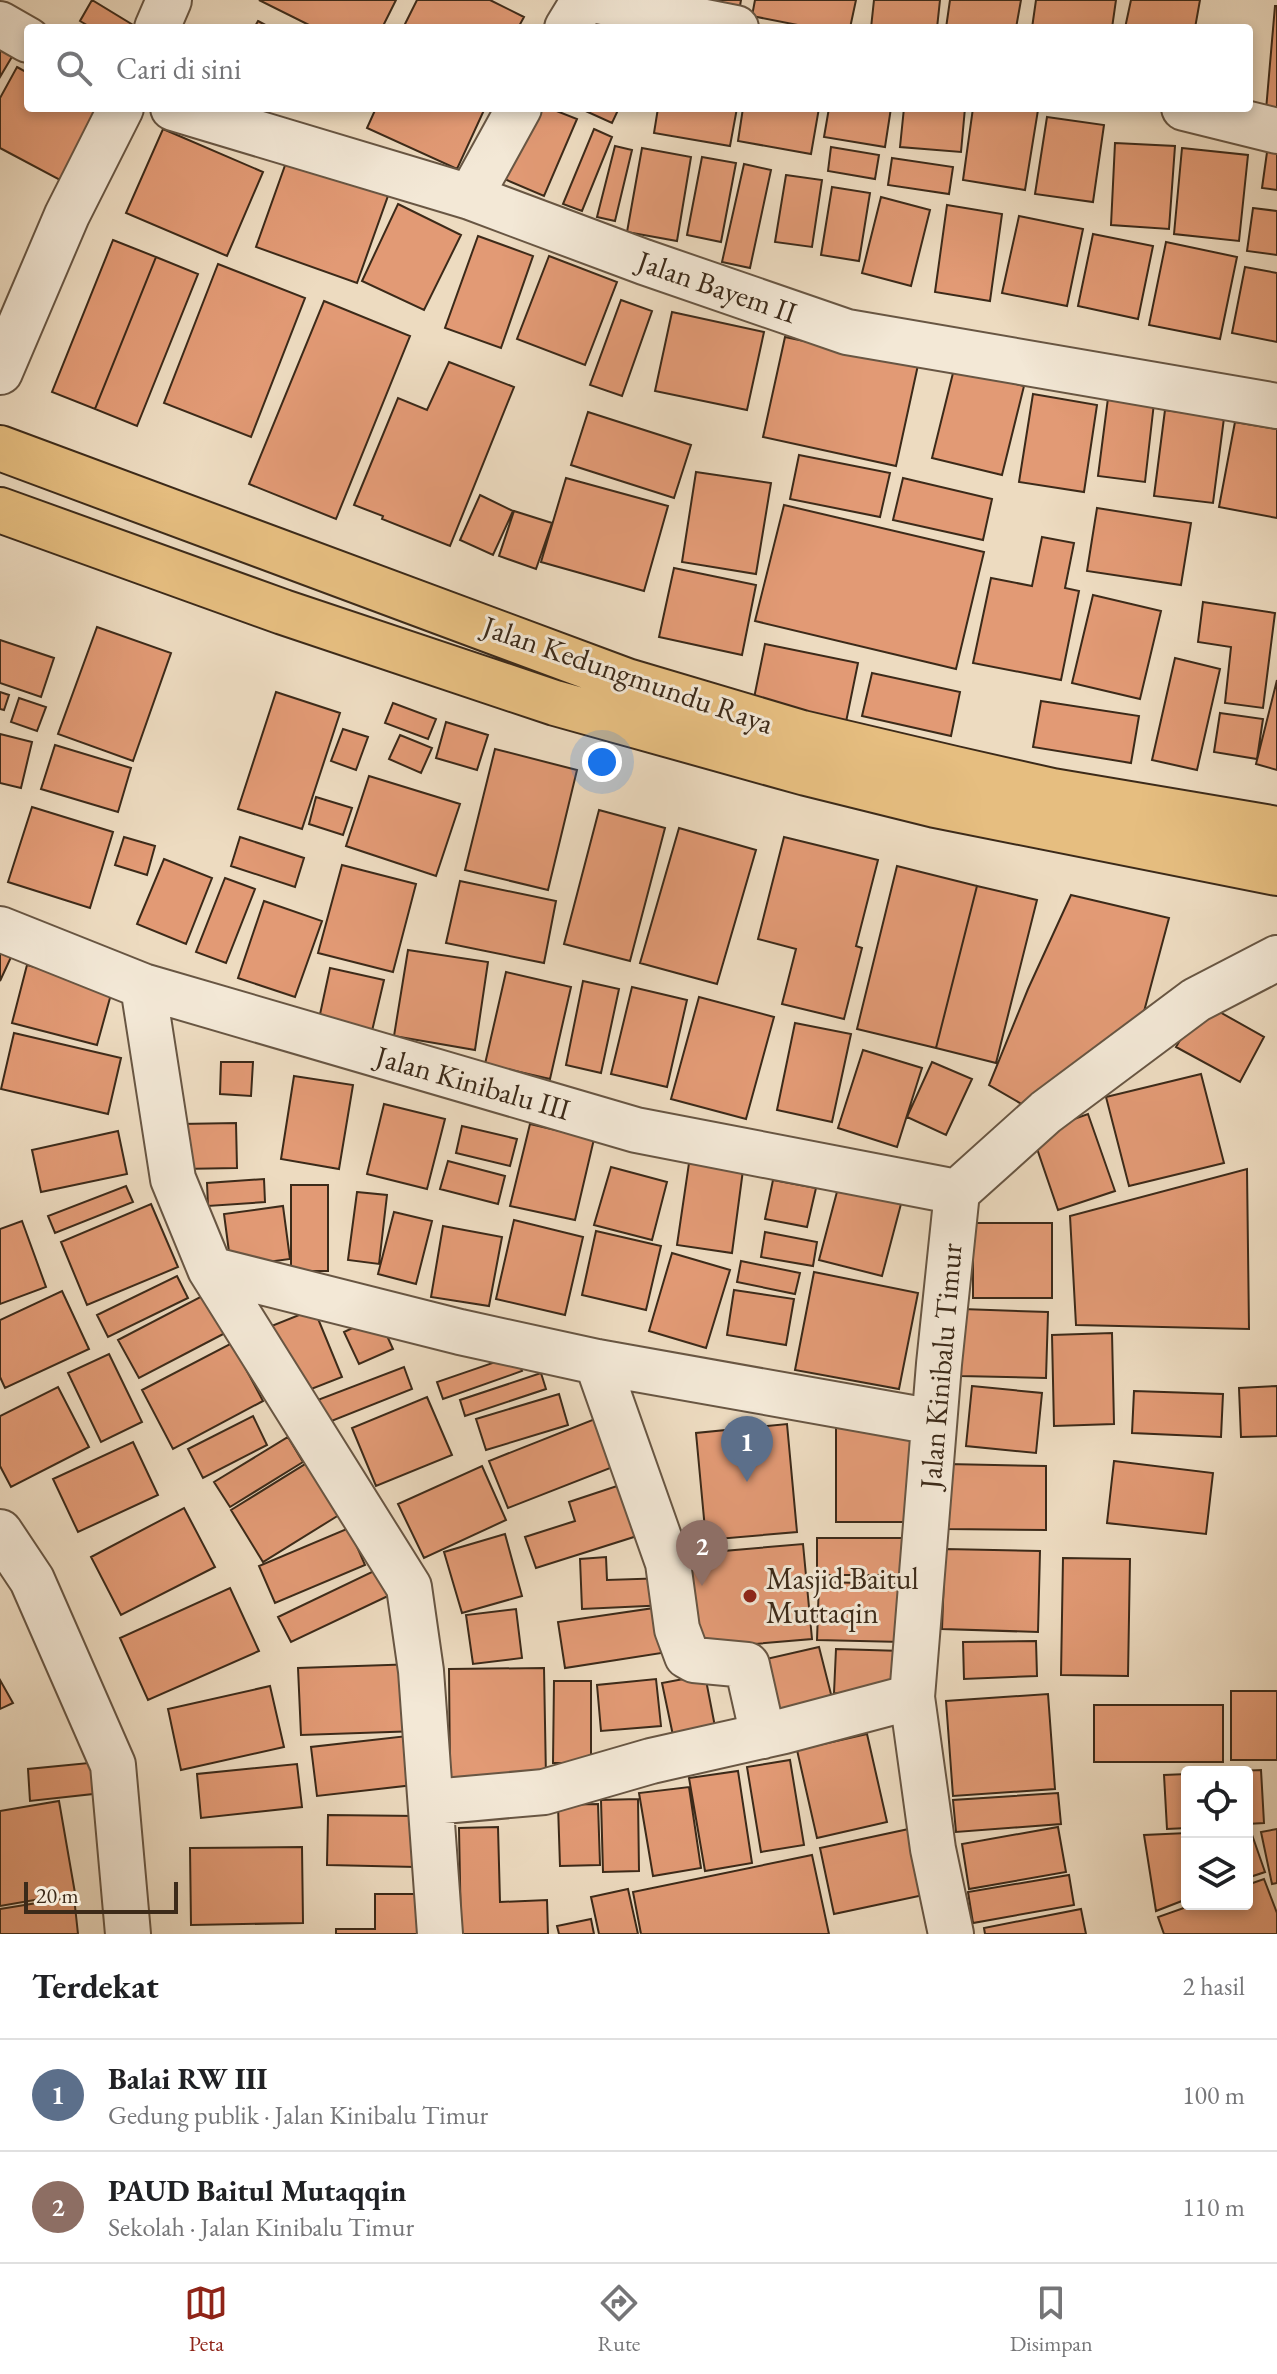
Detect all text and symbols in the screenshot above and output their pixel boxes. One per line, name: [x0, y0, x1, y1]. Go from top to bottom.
search box: [24, 24, 1253, 112]
icon: search: [52, 46, 96, 90]
text: Cari di sini: [116, 49, 241, 88]
street label: Jalan Bayem II: [629, 240, 802, 332]
street label: Jalan Kedungmundu Raya: [475, 606, 779, 743]
your location: [582, 742, 622, 782]
street label: Jalan Kinibalu III: [368, 1035, 575, 1129]
street label: Jalan Kinibalu Timur: [910, 1241, 971, 1493]
pin: 1: [721, 1416, 773, 1482]
pin: 2: [676, 1520, 728, 1586]
place label: Masjid Baitul Muttaqin: [766, 1559, 919, 1632]
marker: Masjid Baitul Muttaqin: [741, 1587, 759, 1605]
map controls: [1181, 1766, 1253, 1910]
button: locate: [1181, 1766, 1253, 1838]
button: layers: [1181, 1838, 1253, 1910]
scale bar: [24, 1878, 178, 1914]
text: 20 m: [36, 1881, 79, 1910]
text: Terdekat: [32, 1964, 159, 2008]
text: 2 hasil: [1183, 1969, 1245, 2003]
text: Balai RW III: [108, 2059, 267, 2098]
text: 1: [51, 2078, 65, 2112]
text: 100 m: [1182, 2078, 1245, 2112]
text: Gedung publik · Jalan Kinibalu Timur: [108, 2098, 488, 2132]
text: PAUD Baitul Mutaqqin: [108, 2171, 406, 2210]
text: 2: [51, 2190, 65, 2224]
text: 110 m: [1182, 2190, 1245, 2224]
text: Sekolah · Jalan Kinibalu Timur: [108, 2210, 414, 2244]
tab: Peta: [184, 2281, 228, 2358]
tab: Rute: [597, 2281, 641, 2358]
tab: Disimpan: [1010, 2281, 1093, 2358]

